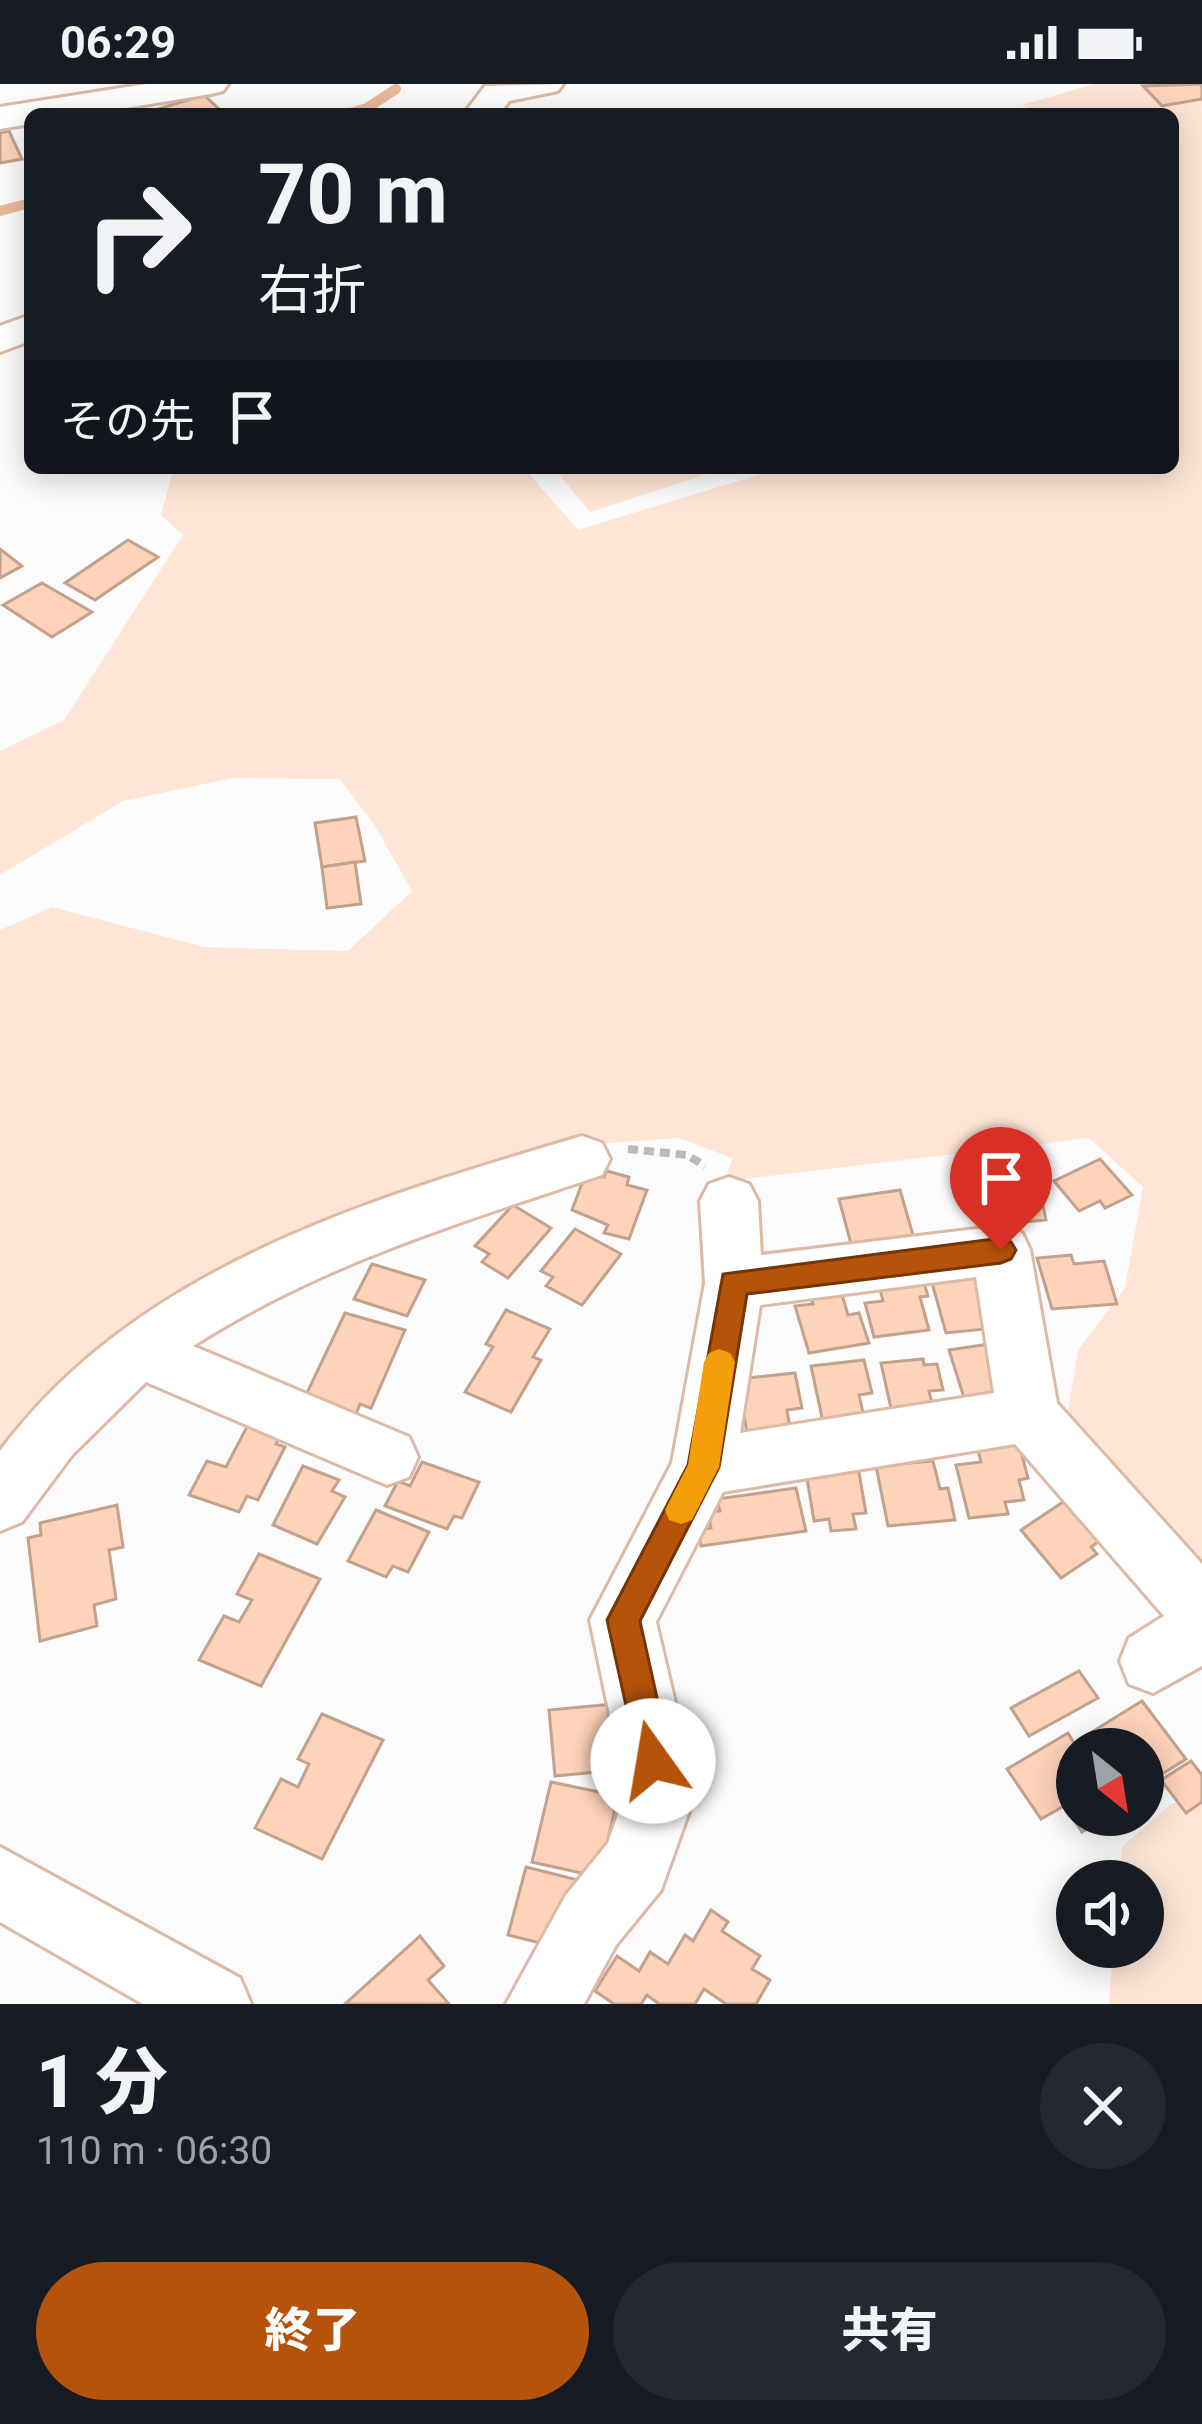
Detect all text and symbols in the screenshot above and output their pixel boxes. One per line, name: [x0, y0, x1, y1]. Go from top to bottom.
text: 06:29: [60, 16, 176, 69]
text: 70 m: [258, 145, 448, 244]
icon: right: [60, 156, 216, 312]
text: 右折: [258, 259, 366, 322]
icon: arrive: [219, 384, 285, 450]
text: その先: [60, 395, 195, 448]
pin: [950, 1127, 1052, 1250]
icon: arrive: [968, 1145, 1034, 1211]
position arrow: [590, 1698, 716, 1824]
north arrow: [1056, 1728, 1164, 1836]
map controls: [1056, 1728, 1164, 1968]
button: sound: [1056, 1860, 1164, 1968]
text: 1 分: [36, 2040, 167, 2125]
button: close: [1040, 2043, 1166, 2169]
text: 110 m · 06:30: [36, 2128, 272, 2174]
button: 終了: [36, 2262, 589, 2400]
button: 共有: [613, 2262, 1166, 2400]

